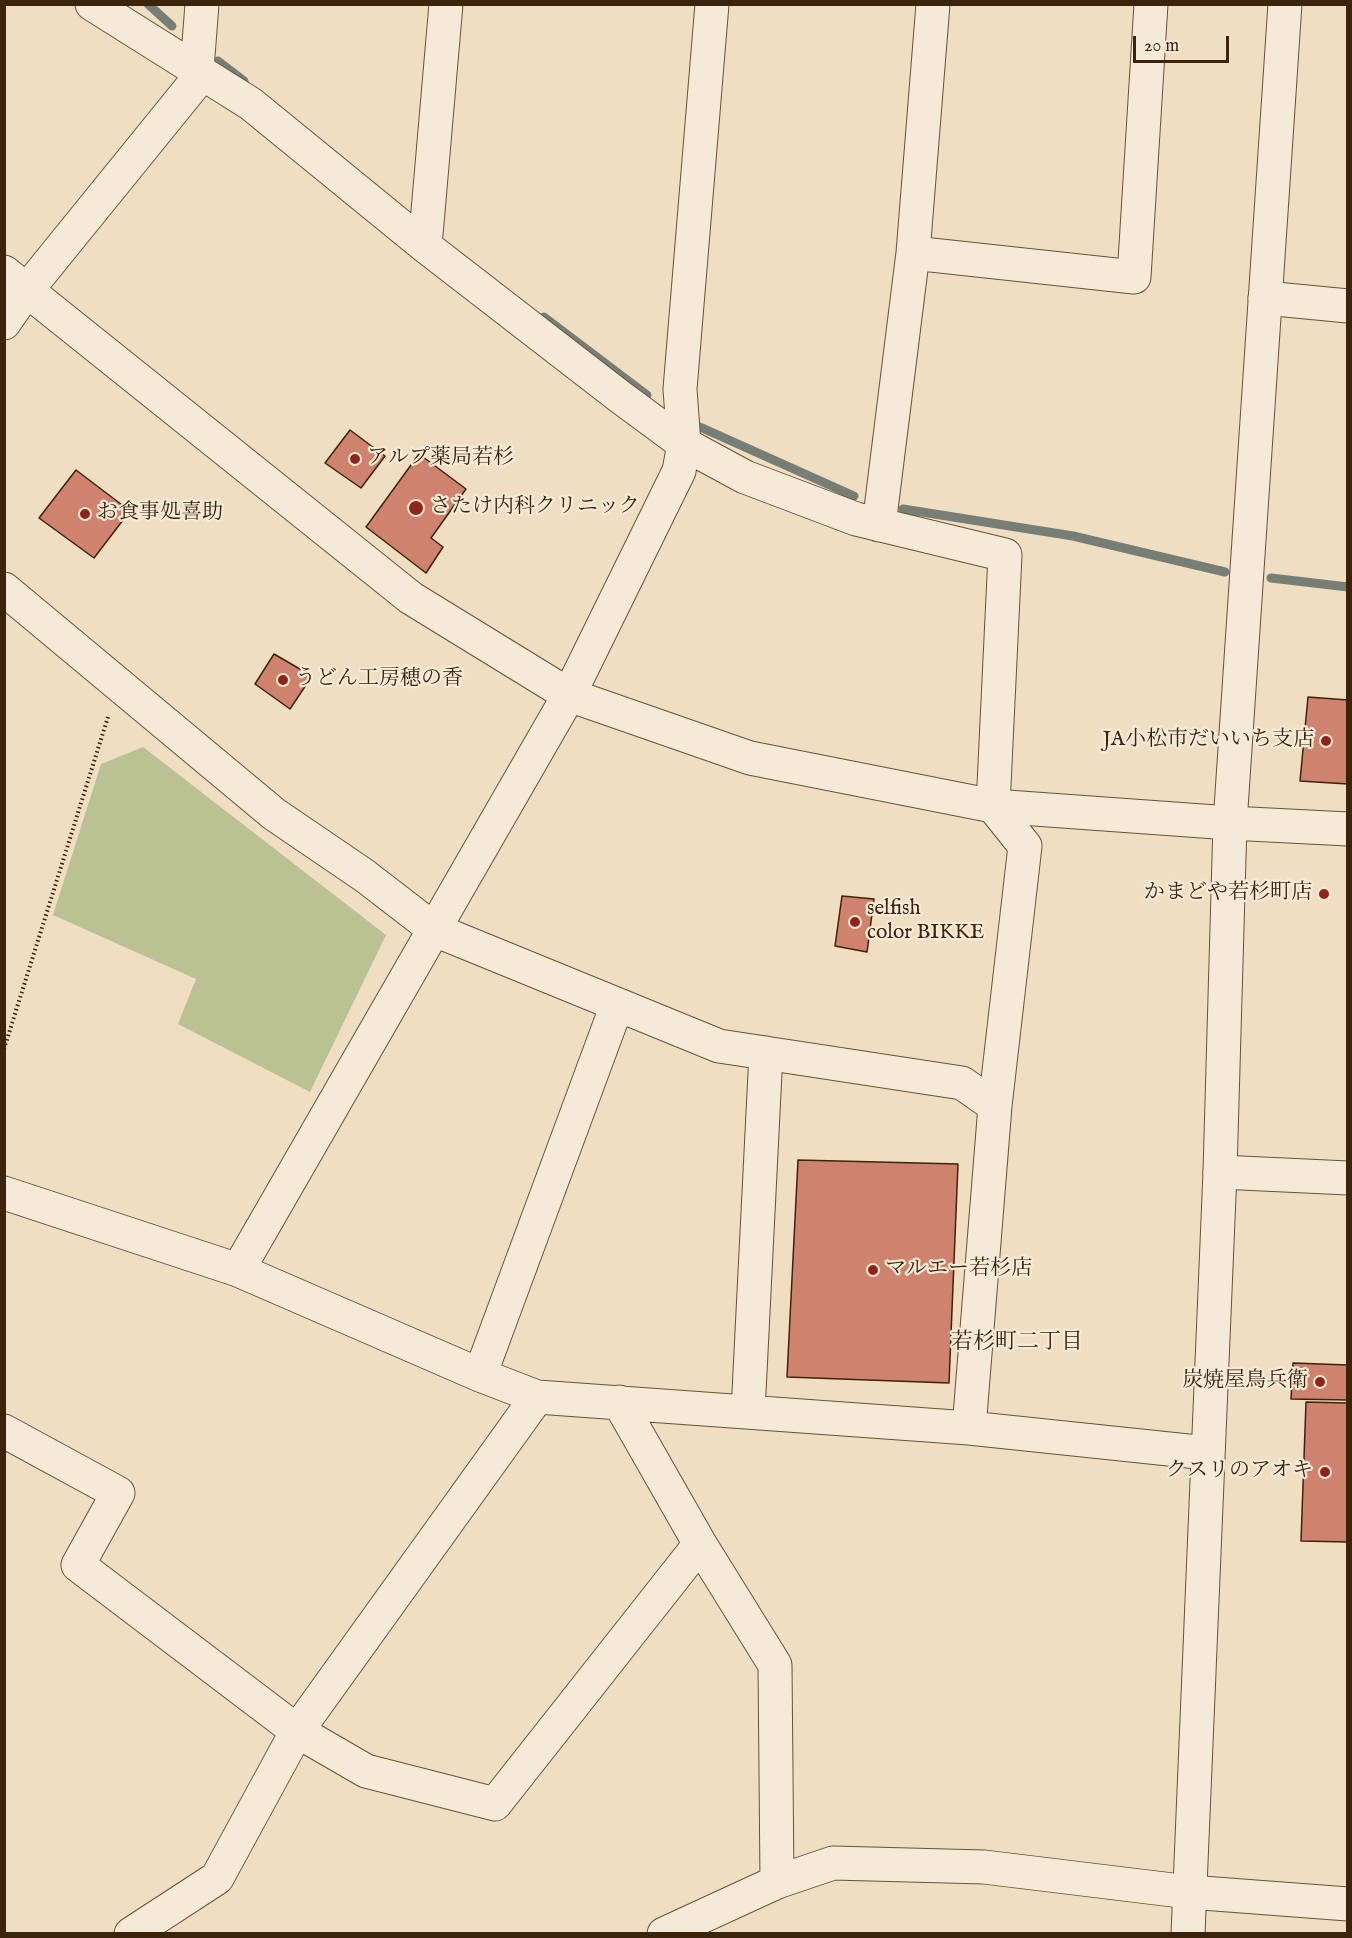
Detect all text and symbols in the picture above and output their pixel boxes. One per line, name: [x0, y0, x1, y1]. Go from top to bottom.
scale bar: [1136, 24, 1232, 62]
text: 20 m: [1144, 35, 1179, 58]
place label: アルプ薬局若杉: [367, 446, 514, 472]
marker: アルプ薬局若杉: [348, 452, 362, 466]
place label: さたけ内科クリニック: [430, 495, 640, 521]
marker: さたけ内科クリニック: [407, 499, 425, 517]
place label: お食事処喜助: [97, 501, 223, 527]
marker: お食事処喜助: [78, 507, 92, 521]
place label: うどん工房穂の香: [295, 667, 463, 693]
marker: うどん工房穂の香: [276, 673, 290, 687]
place label: JA小松市だいいち支店: [1103, 728, 1314, 754]
marker: JA小松市だいいち支店: [1319, 734, 1333, 748]
place label: かまどや若杉町店: [1144, 881, 1312, 907]
marker: かまどや若杉町店: [1317, 887, 1331, 901]
place label: selfish color BIKKE: [867, 897, 984, 947]
marker: selfish color BIKKE: [848, 915, 862, 929]
place label: マルエー若杉店: [885, 1257, 1032, 1283]
marker: マルエー若杉店: [866, 1263, 880, 1277]
district label: 若杉町二丁目: [951, 1330, 1083, 1356]
place label: 炭焼屋鳥兵衛: [1182, 1369, 1308, 1395]
marker: 炭焼屋鳥兵衛: [1313, 1375, 1327, 1389]
place label: クスリのアオキ: [1166, 1459, 1313, 1485]
marker: クスリのアオキ: [1318, 1465, 1332, 1479]

